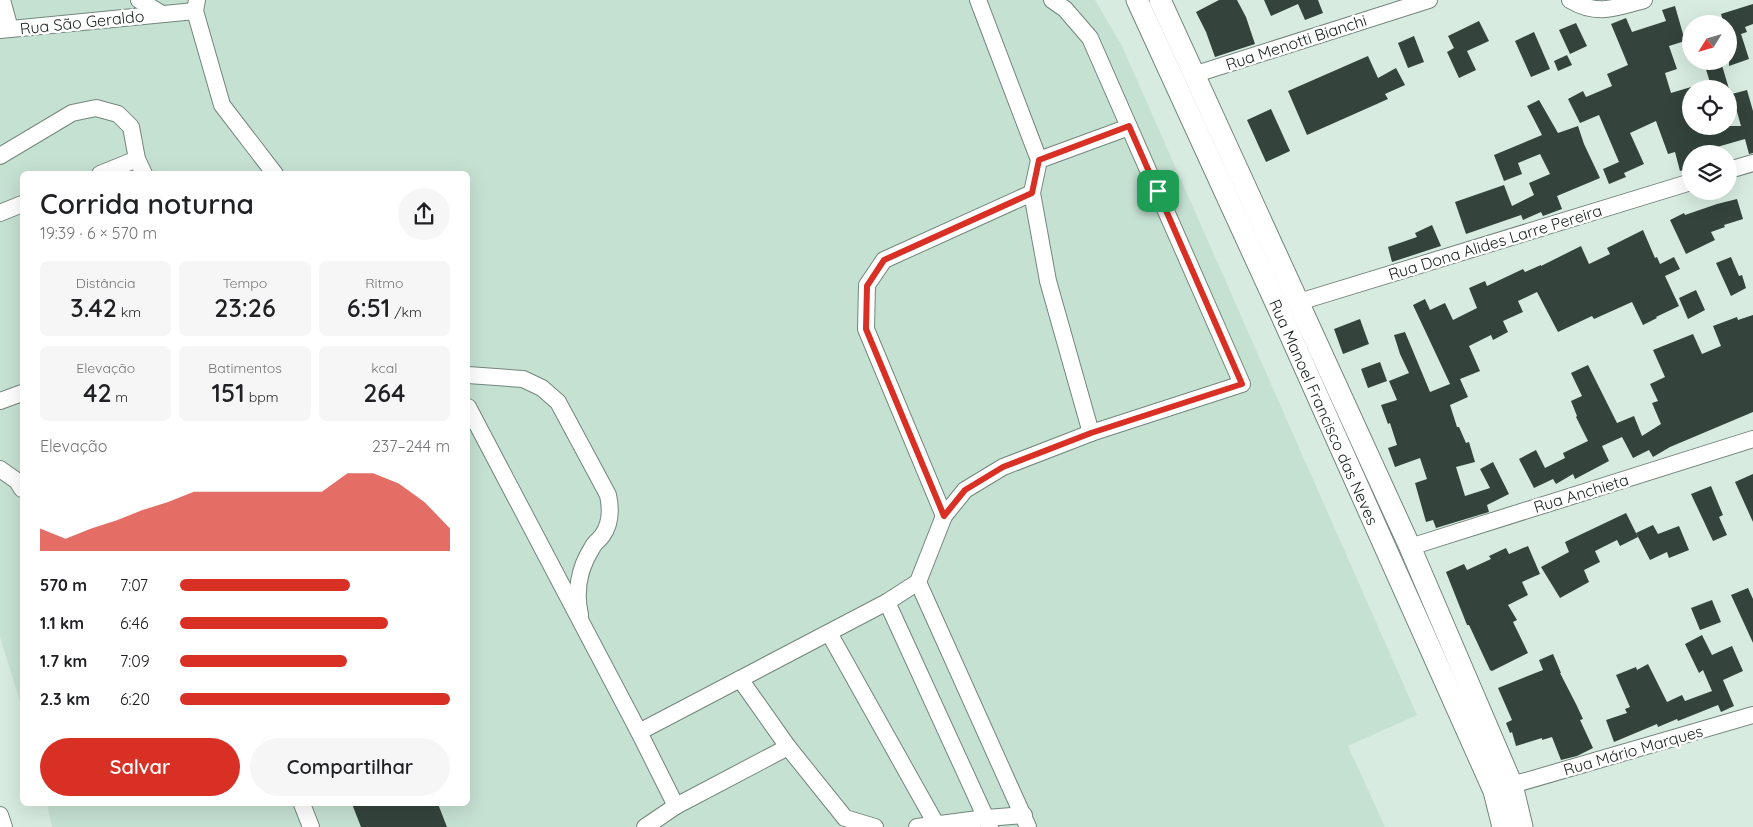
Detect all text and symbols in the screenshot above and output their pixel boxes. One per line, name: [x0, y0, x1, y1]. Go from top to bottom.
street label: Rua São Geraldo: [19, 6, 145, 38]
street label: Rua Menotti Bianchi: [1223, 10, 1369, 74]
north arrow: [1682, 15, 1738, 70]
map controls: [1682, 15, 1737, 200]
button: locate: [1682, 80, 1737, 135]
button: layers: [1682, 145, 1737, 200]
pin: [1137, 170, 1179, 212]
icon: arrive: [1144, 177, 1172, 205]
text: Corrida noturna: [40, 186, 254, 221]
button: share: [398, 188, 450, 240]
street label: Rua Dona Alides Larre Pereira: [1386, 200, 1604, 284]
text: 19:39 · 6 × 570 m: [40, 223, 157, 243]
text: Distância: [76, 274, 136, 292]
text: Tempo: [223, 274, 267, 292]
text: Ritmo: [365, 274, 404, 292]
text: 3.42: [70, 292, 117, 323]
text: 23:26: [214, 292, 276, 323]
text: 6:51: [347, 292, 390, 323]
street label: Rua Manoel Francisco das Neves: [1265, 296, 1383, 528]
text: km: [117, 303, 141, 321]
text: /km: [390, 303, 422, 321]
text: Elevação: [76, 359, 135, 377]
text: Batimentos: [208, 359, 282, 377]
text: kcal: [371, 359, 397, 377]
text: 42: [83, 377, 112, 408]
text: 151: [212, 377, 245, 408]
text: 264: [363, 377, 405, 408]
text: m: [112, 388, 128, 406]
text: bpm: [245, 388, 278, 406]
text: Elevação: [40, 436, 107, 456]
text: 237–244 m: [372, 436, 450, 456]
street label: Rua Anchieta: [1531, 469, 1631, 517]
text: 570 m: [40, 575, 87, 595]
text: 7:07: [120, 575, 148, 595]
text: 1.1 km: [40, 613, 84, 633]
text: 6:46: [120, 613, 149, 633]
text: 1.7 km: [40, 651, 87, 671]
text: 7:09: [120, 651, 150, 671]
text: 2.3 km: [40, 689, 90, 709]
text: 6:20: [120, 689, 150, 709]
street label: Rua Mário Marques: [1561, 720, 1705, 780]
button: Salvar: [40, 738, 240, 796]
button: Compartilhar: [250, 738, 450, 796]

